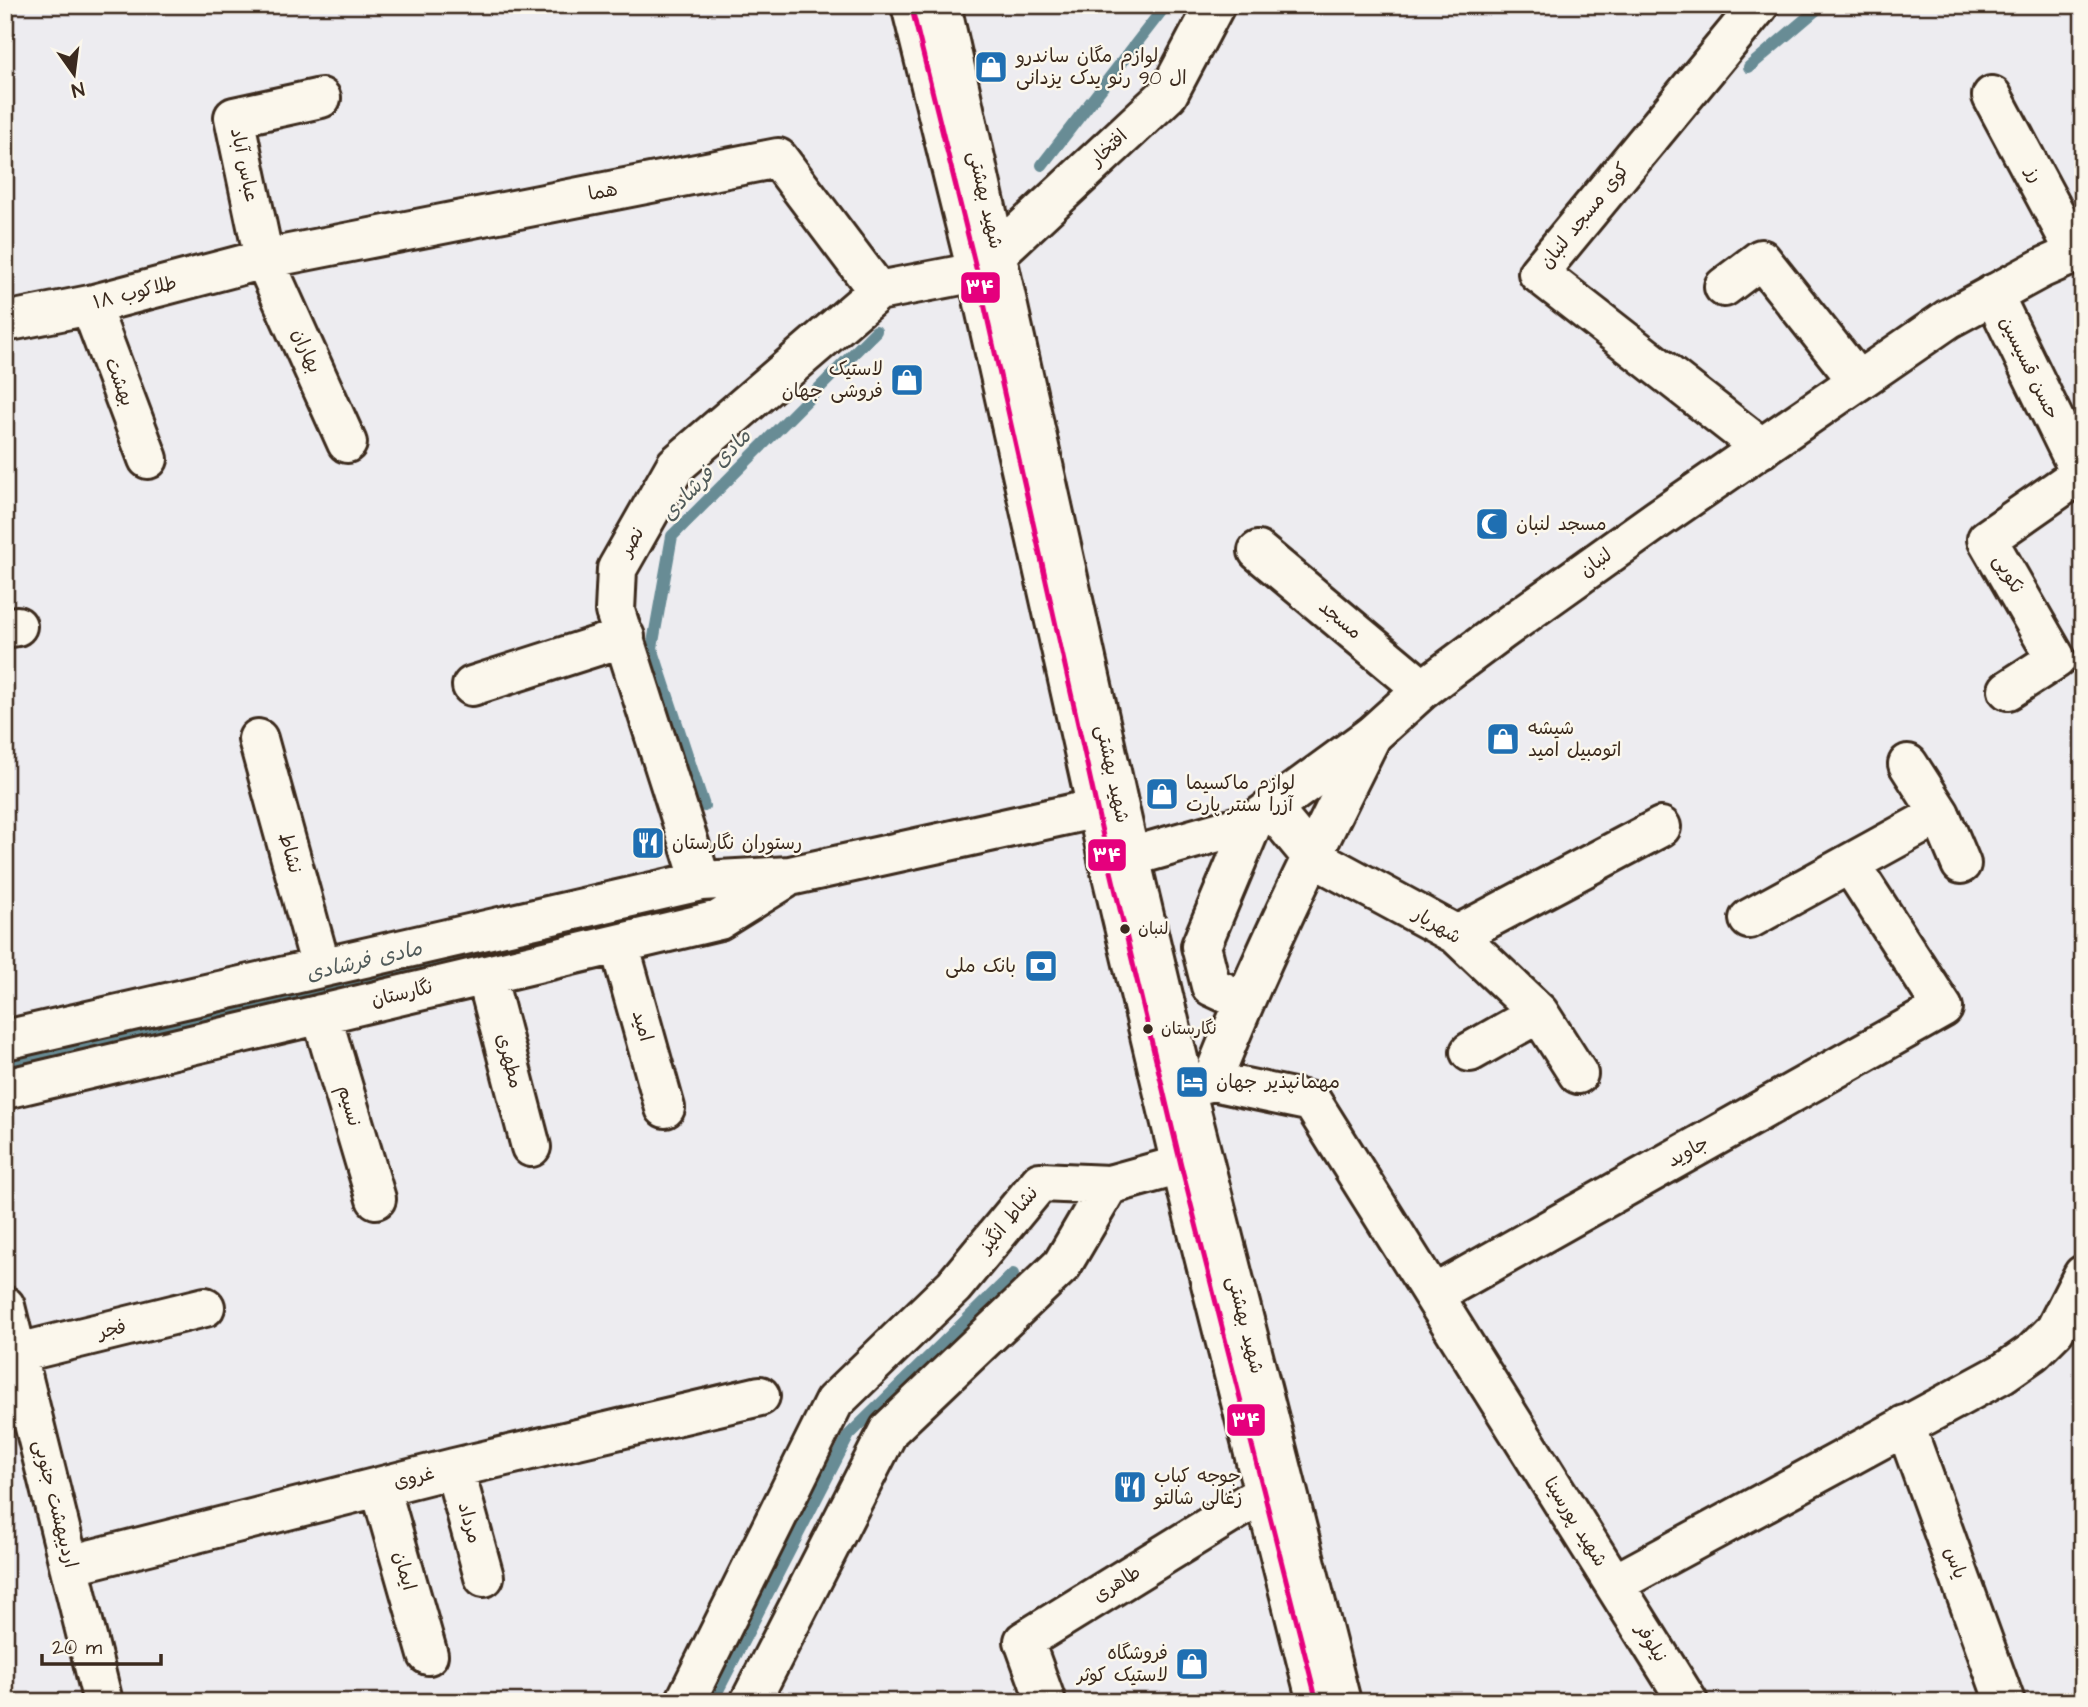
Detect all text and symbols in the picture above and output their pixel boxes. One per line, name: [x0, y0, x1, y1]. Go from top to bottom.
north arrow: [38, 38, 108, 108]
place label: لوازم مگان ساندرو ال 90 رنو یدک یزدانی: [1015, 43, 1187, 92]
shop icon: لوازم مگان ساندرو ال 90 رنو یدک یزدانی: [972, 48, 1010, 86]
text: N: [69, 74, 87, 104]
street label: افتخار: [1083, 123, 1134, 174]
street label: عباس آباد: [223, 126, 265, 204]
street label: شهید بهشتی: [961, 148, 1009, 252]
street label: کوی مسجد لنبان: [1534, 157, 1636, 275]
street label: رز: [2018, 161, 2049, 188]
street label: هما: [586, 176, 620, 208]
street label: طلاکوب ۱۸: [90, 270, 180, 316]
line badge: ۳۴: [960, 271, 1001, 304]
text: ۳۴: [965, 275, 995, 302]
street label: حسن قسیسین: [1992, 312, 2066, 424]
street label: بهاران: [284, 325, 328, 377]
street label: بهشت: [97, 354, 141, 410]
place label: لاستیک فروشی جهان: [782, 356, 883, 405]
shop icon: لاستیک فروشی جهان: [888, 361, 926, 399]
water label: مادی فرشادی: [655, 422, 758, 528]
mosque icon: مسجد لنبان: [1473, 505, 1511, 543]
place label: مسجد لنبان: [1516, 511, 1606, 538]
street label: نصر: [612, 522, 651, 564]
street label: لنبان: [1574, 542, 1618, 584]
street label: نکویی: [1986, 550, 2030, 598]
street label: مسجد: [1313, 594, 1367, 646]
place label: شیشه اتومبیل امید: [1528, 715, 1622, 764]
shop icon: شیشه اتومبیل امید: [1484, 720, 1522, 758]
street label: شهید بهشتی: [1088, 722, 1136, 826]
place label: لوازم ماکسیما آزرا سنتر پارت: [1186, 770, 1295, 819]
shop icon: لوازم ماکسیما آزرا سنتر پارت: [1143, 775, 1181, 813]
restaurant icon: رستوران نگارستان: [629, 824, 667, 862]
street label: نشاط: [272, 829, 308, 877]
place label: رستوران نگارستان: [672, 830, 802, 857]
line badge: ۳۴: [1087, 838, 1127, 872]
text: ۳۴: [1092, 843, 1122, 870]
street label: شهریار: [1406, 900, 1466, 951]
place label: لنبان: [1138, 917, 1168, 941]
marker: لنبان: [1118, 922, 1132, 936]
water label: مادی فرشادی: [303, 933, 426, 988]
bank icon: بانک ملی: [1022, 947, 1060, 985]
place label: بانک ملی: [945, 953, 1016, 980]
street label: نگارستان: [369, 974, 435, 1014]
street label: امید: [625, 1007, 659, 1045]
place label: نگارستان: [1161, 1017, 1217, 1041]
marker: نگارستان: [1141, 1022, 1155, 1036]
street label: مطهری: [489, 1031, 529, 1091]
hotel icon: مهمانپذیر جهان: [1173, 1063, 1211, 1101]
place label: مهمانپذیر جهان: [1216, 1069, 1340, 1096]
street label: نسیم: [330, 1082, 368, 1130]
street label: جاوید: [1662, 1130, 1714, 1174]
street label: نشاط انگیز: [972, 1181, 1045, 1261]
street label: شهید بهشتی: [1220, 1273, 1270, 1377]
street label: فجر: [93, 1313, 129, 1347]
line badge: ۳۴: [1226, 1403, 1266, 1437]
text: ۳۴: [1231, 1408, 1261, 1435]
street label: اردیبهشت جنوبی: [26, 1437, 84, 1571]
street label: غروی: [391, 1460, 437, 1496]
place label: جوجه کباب زغالی شالتو: [1153, 1463, 1243, 1512]
restaurant icon: جوجه کباب زغالی شالتو: [1111, 1468, 1149, 1506]
street label: شهید پورسینا: [1537, 1472, 1613, 1572]
street label: مرداد: [451, 1499, 487, 1547]
street label: یاس: [1937, 1543, 1973, 1583]
street label: ایمان: [386, 1548, 422, 1594]
street label: طاهری: [1088, 1559, 1146, 1609]
street label: نیلوفر: [1628, 1617, 1673, 1668]
scale bar: [42, 1623, 161, 1667]
text: 20 m: [52, 1633, 103, 1662]
place label: فروشگاه لاستیک کوثر: [1075, 1640, 1168, 1689]
shop icon: فروشگاه لاستیک کوثر: [1173, 1645, 1211, 1683]

